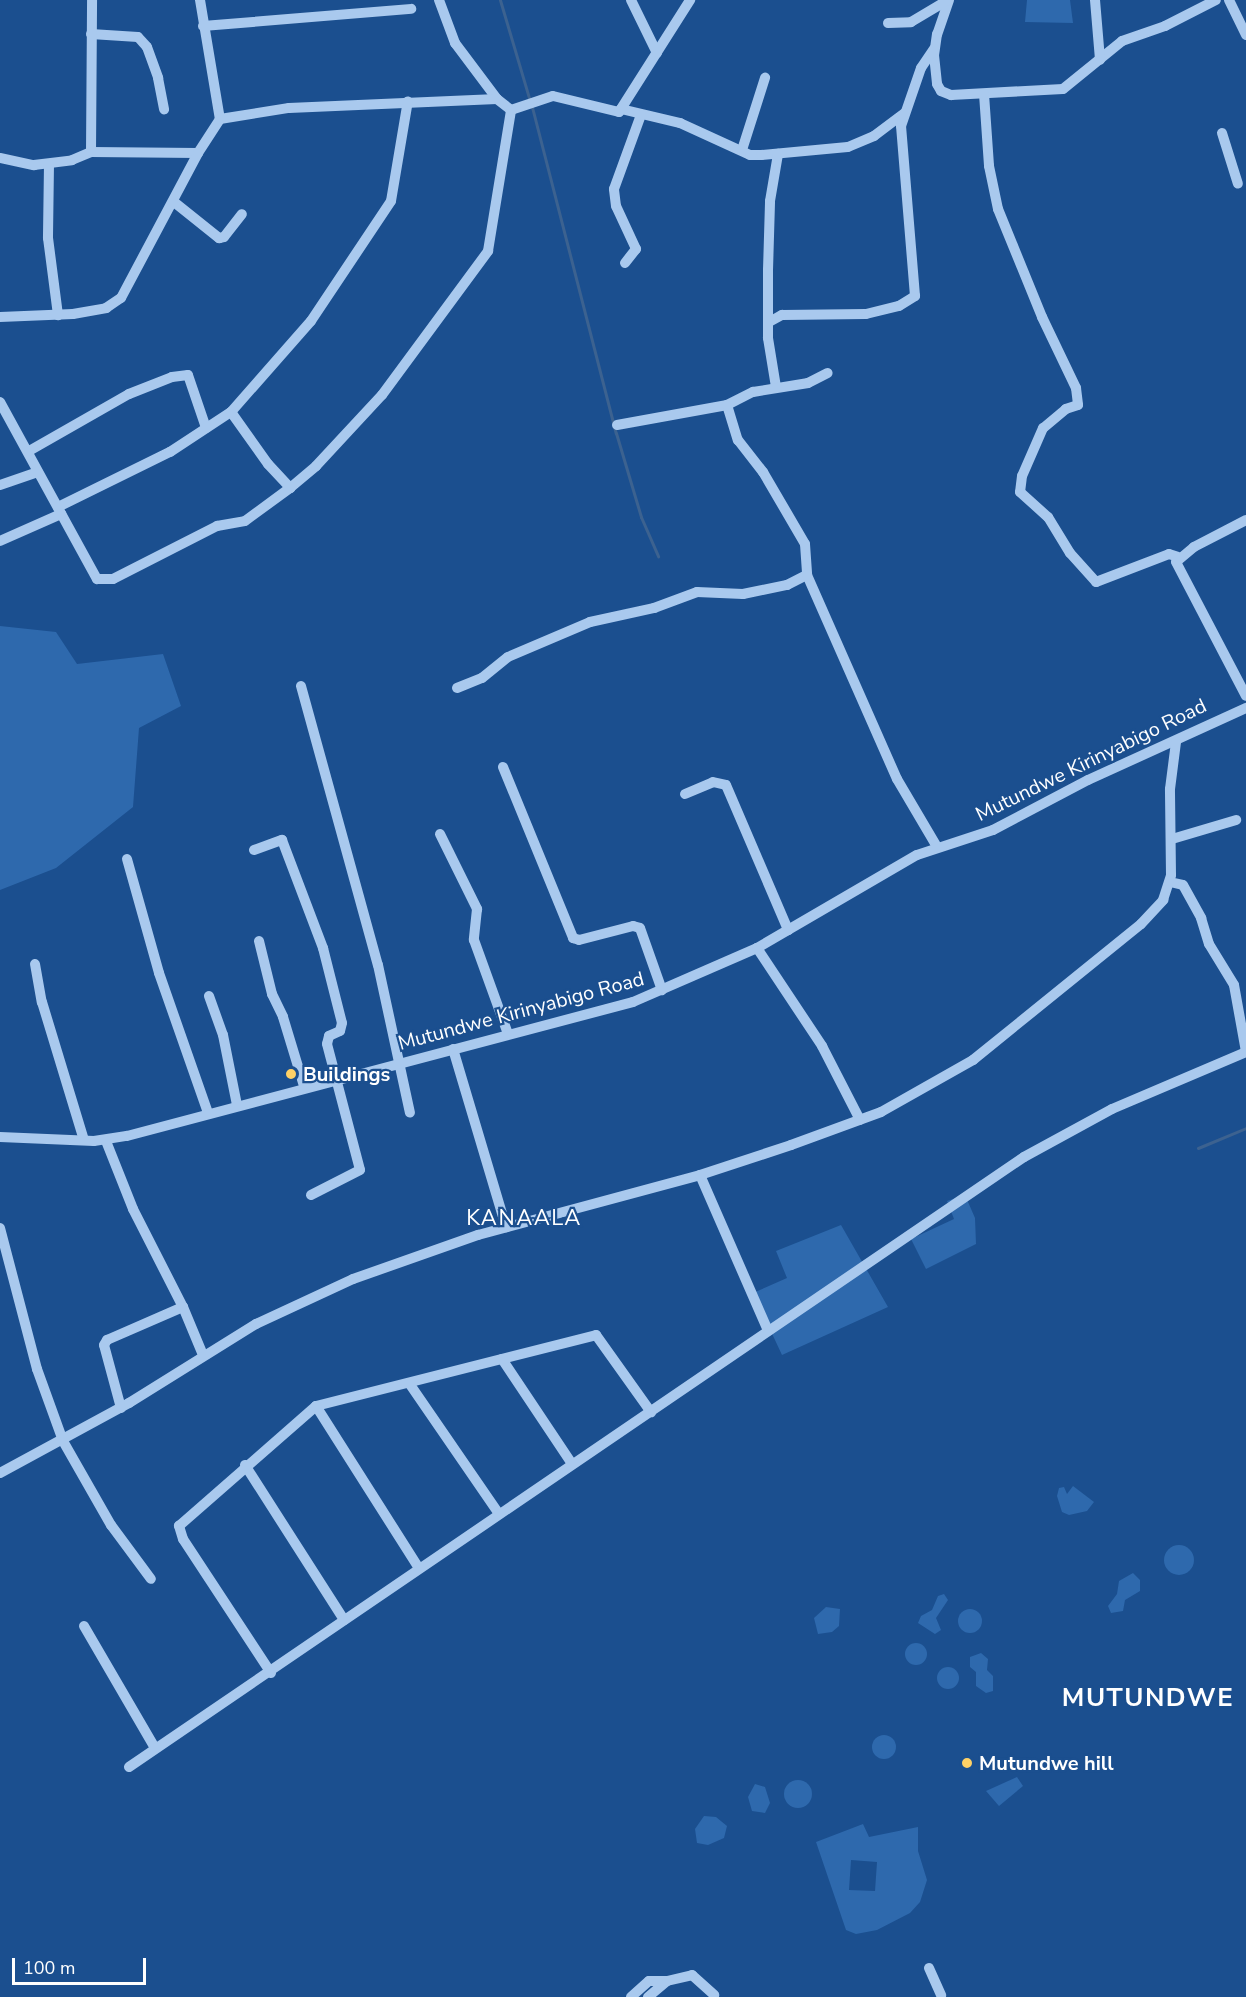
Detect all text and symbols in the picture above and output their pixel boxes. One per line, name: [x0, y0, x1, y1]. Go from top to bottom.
street label: Mutundwe Kirinyabigo Road: [972, 694, 1210, 826]
street label: Mutundwe Kirinyabigo Road: [395, 967, 647, 1055]
place label: Buildings: [303, 1062, 390, 1086]
marker: Buildings: [284, 1067, 298, 1081]
district label: KANAALA: [466, 1206, 582, 1232]
district label: MUTUNDWE: [1062, 1682, 1234, 1714]
place label: Mutundwe hill: [979, 1751, 1114, 1775]
marker: Mutundwe hill: [960, 1756, 974, 1770]
scale bar: [15, 1946, 148, 1984]
text: 100 m: [23, 1956, 75, 1980]

